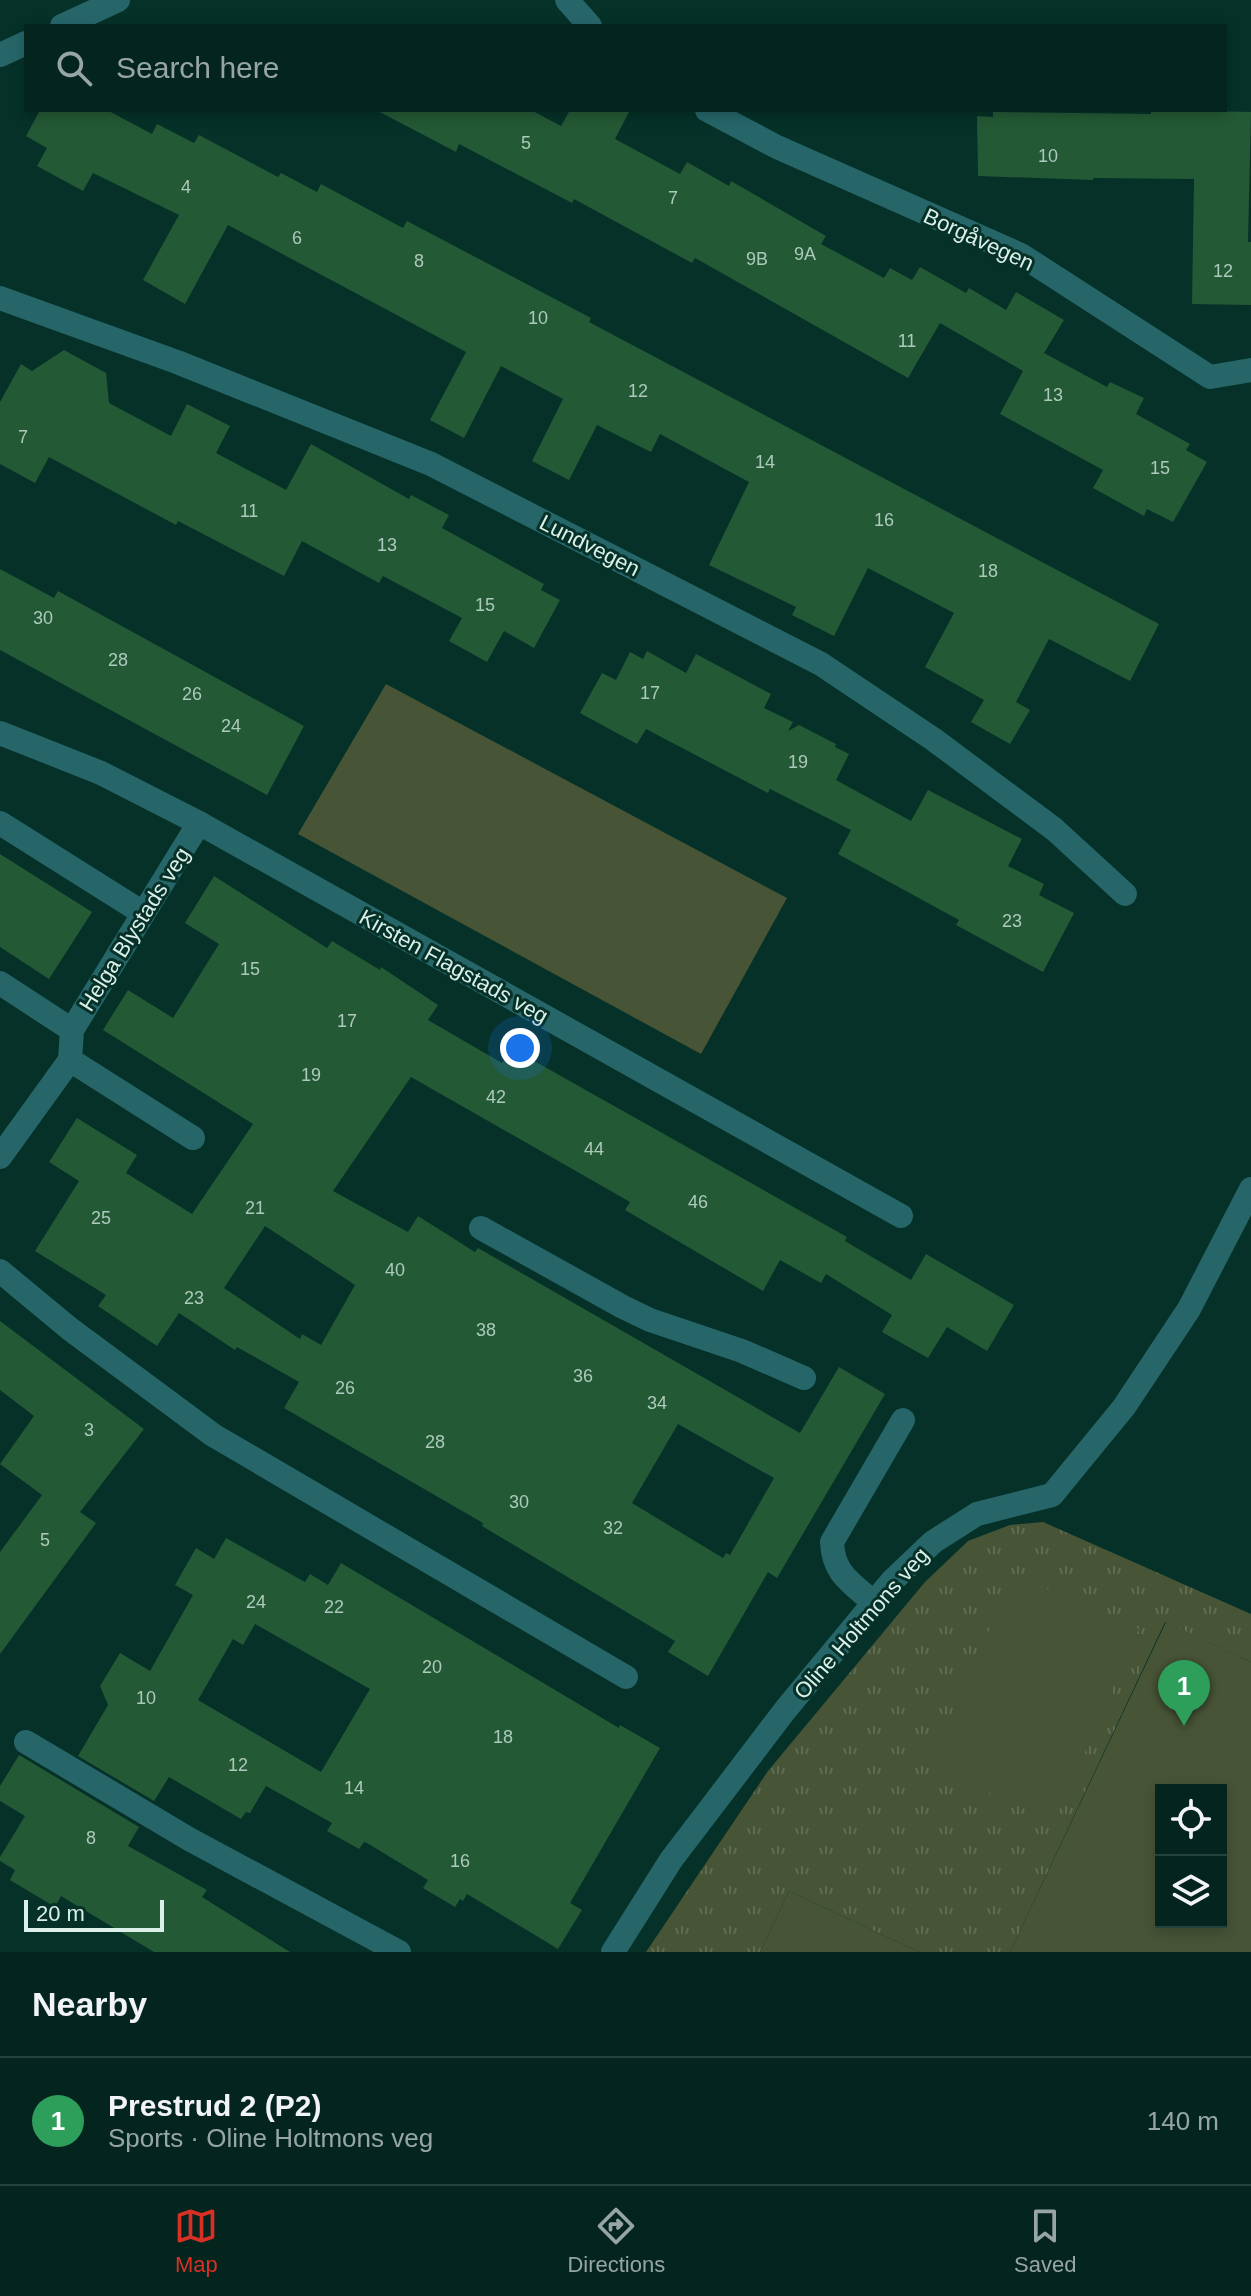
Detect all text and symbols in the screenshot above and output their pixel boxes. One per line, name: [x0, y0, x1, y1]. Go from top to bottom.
search box: [24, 24, 1227, 112]
icon: search: [52, 46, 96, 90]
text: Search here: [116, 51, 279, 84]
house number: 5: [521, 133, 531, 153]
house number: 10: [1038, 146, 1058, 166]
house number: 4: [181, 177, 191, 197]
house number: 7: [668, 188, 678, 208]
street label: Borgåvegen: [920, 203, 1038, 276]
house number: 6: [292, 228, 302, 248]
house number: 9A: [794, 244, 816, 264]
house number: 9B: [746, 249, 768, 269]
house number: 8: [414, 251, 424, 271]
house number: 12: [1213, 261, 1233, 281]
house number: 10: [528, 308, 548, 328]
house number: 11: [898, 331, 916, 351]
house number: 12: [628, 381, 648, 401]
house number: 13: [1043, 385, 1063, 405]
house number: 7: [18, 427, 28, 447]
house number: 14: [755, 452, 775, 472]
house number: 15: [1150, 458, 1170, 478]
house number: 11: [240, 501, 258, 521]
street label: Lundvegen: [536, 510, 644, 581]
house number: 16: [874, 510, 894, 530]
house number: 13: [377, 535, 397, 555]
house number: 18: [978, 561, 998, 581]
house number: 15: [475, 595, 495, 615]
house number: 30: [33, 608, 53, 628]
house number: 28: [108, 650, 128, 670]
house number: 17: [640, 683, 660, 703]
house number: 26: [182, 684, 202, 704]
house number: 24: [221, 716, 241, 736]
house number: 19: [788, 752, 808, 772]
street label: Helga Blystads veg: [74, 843, 195, 1016]
street label: Kirsten Flagstads veg: [355, 904, 552, 1029]
house number: 23: [1002, 911, 1022, 931]
house number: 15: [240, 959, 260, 979]
house number: 17: [337, 1011, 357, 1031]
your location: [500, 1028, 540, 1068]
house number: 19: [301, 1065, 321, 1085]
house number: 42: [486, 1087, 506, 1107]
house number: 44: [584, 1139, 604, 1159]
house number: 46: [688, 1192, 708, 1212]
house number: 21: [245, 1198, 265, 1218]
house number: 25: [91, 1208, 111, 1228]
house number: 40: [385, 1260, 405, 1280]
house number: 23: [184, 1288, 204, 1308]
house number: 38: [476, 1320, 496, 1340]
house number: 36: [573, 1366, 593, 1386]
house number: 26: [335, 1378, 355, 1398]
house number: 34: [647, 1393, 667, 1413]
house number: 3: [84, 1420, 94, 1440]
house number: 28: [425, 1432, 445, 1452]
house number: 30: [509, 1492, 529, 1512]
house number: 32: [603, 1518, 623, 1538]
house number: 5: [40, 1530, 50, 1550]
street label: Oline Holtmons veg: [789, 1543, 934, 1704]
house number: 24: [246, 1592, 266, 1612]
house number: 22: [324, 1597, 344, 1617]
house number: 20: [422, 1657, 442, 1677]
pin: 1: [1158, 1660, 1210, 1726]
house number: 10: [136, 1688, 156, 1708]
house number: 18: [493, 1727, 513, 1747]
house number: 12: [228, 1755, 248, 1775]
house number: 14: [344, 1778, 364, 1798]
map controls: [1155, 1784, 1227, 1928]
button: locate: [1155, 1784, 1227, 1856]
house number: 8: [86, 1828, 96, 1848]
house number: 16: [450, 1851, 470, 1871]
button: layers: [1155, 1856, 1227, 1928]
scale bar: [24, 1896, 164, 1932]
text: 20 m: [36, 1901, 85, 1926]
text: Nearby: [32, 1985, 147, 2023]
text: Prestrud 2 (P2): [108, 2089, 321, 2122]
text: 1: [51, 2106, 65, 2136]
text: 140 m: [1147, 2106, 1219, 2136]
text: Sports · Oline Holtmons veg: [108, 2123, 433, 2153]
tab: Map: [174, 2204, 218, 2278]
tab: Directions: [567, 2204, 665, 2278]
tab: Saved: [1014, 2204, 1077, 2278]

